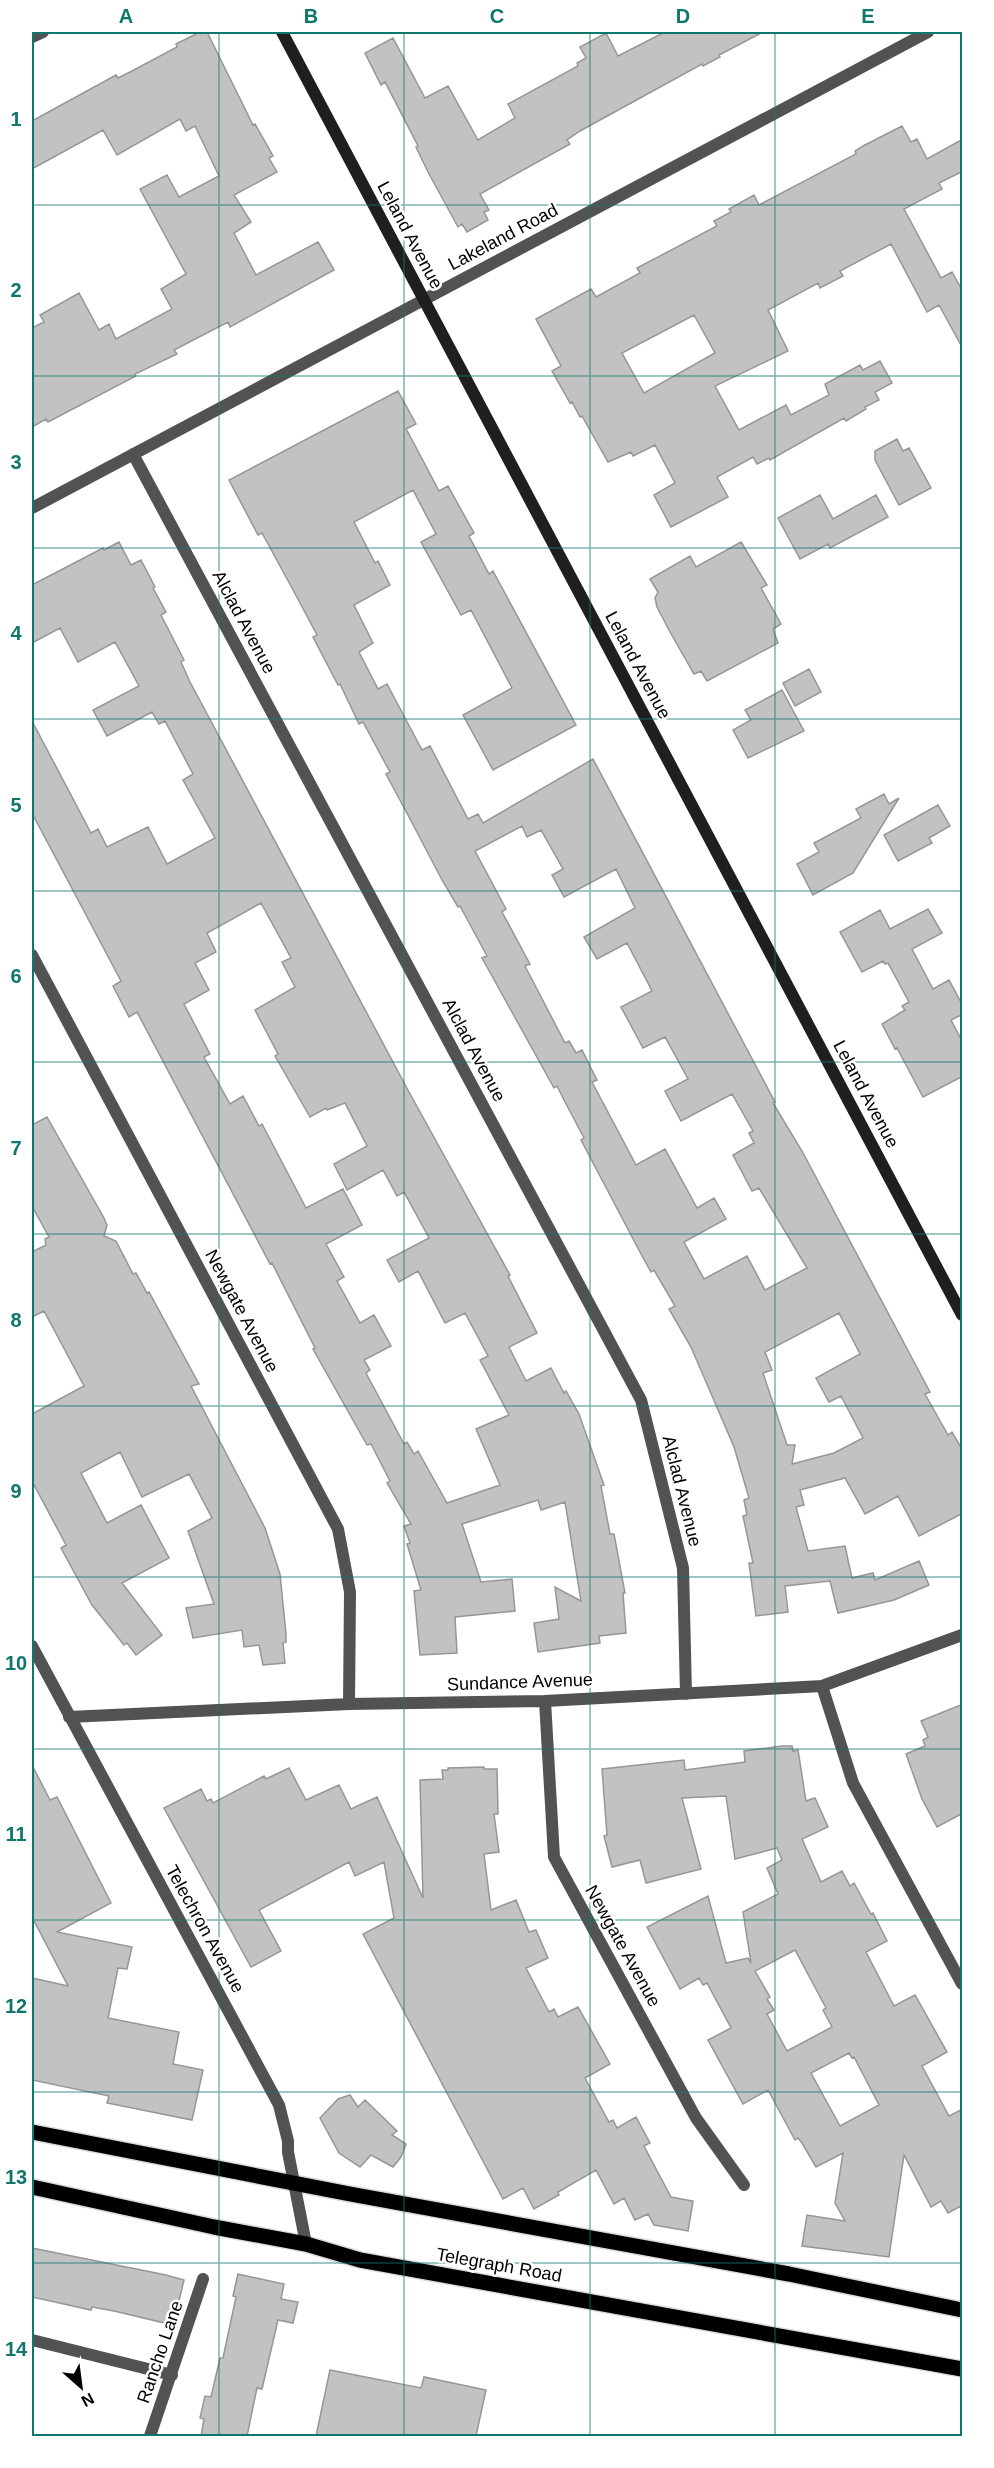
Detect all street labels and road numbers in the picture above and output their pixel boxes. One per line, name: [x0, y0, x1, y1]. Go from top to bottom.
street label: Leland Avenue: [373, 178, 447, 292]
street label: Lakeland Road: [445, 200, 561, 274]
street label: Alclad Avenue: [208, 567, 280, 677]
street label: Leland Avenue: [601, 608, 675, 722]
street label: Alclad Avenue: [438, 995, 510, 1105]
street label: Leland Avenue: [829, 1037, 903, 1151]
street label: Newgate Avenue: [201, 1246, 283, 1376]
street label: Alclad Avenue: [659, 1433, 705, 1549]
street label: Sundance Avenue: [447, 1669, 593, 1695]
street label: Telechron Avenue: [162, 1862, 248, 1996]
street label: Newgate Avenue: [581, 1882, 665, 2010]
street label: Telegraph Road: [435, 2244, 563, 2286]
street label: Rancho Lane: [133, 2298, 187, 2406]

